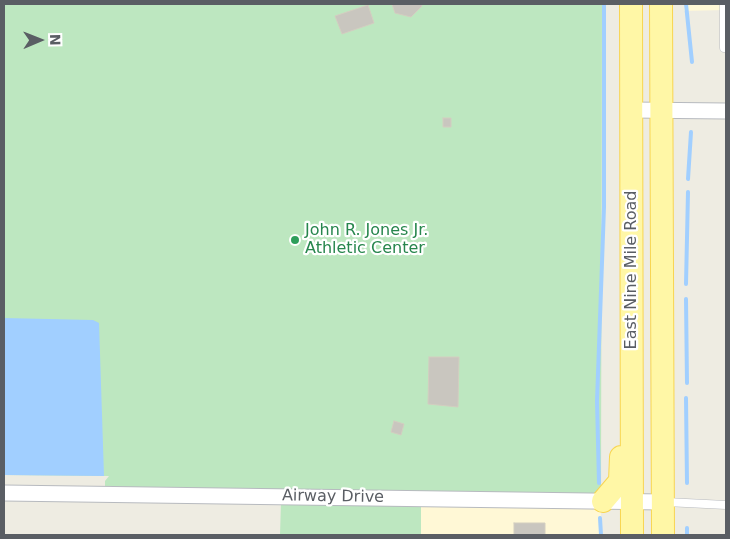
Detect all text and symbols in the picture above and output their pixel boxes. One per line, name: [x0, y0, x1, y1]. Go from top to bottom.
north arrow: [15, 15, 65, 65]
text: N: [47, 34, 63, 46]
street label: East Nine Mile Road: [622, 191, 642, 349]
place label: John R. Jones Jr. Athletic Center: [305, 221, 428, 259]
marker: John R. Jones Jr. Athletic Center: [289, 234, 301, 246]
street label: Airway Drive: [282, 487, 384, 507]

